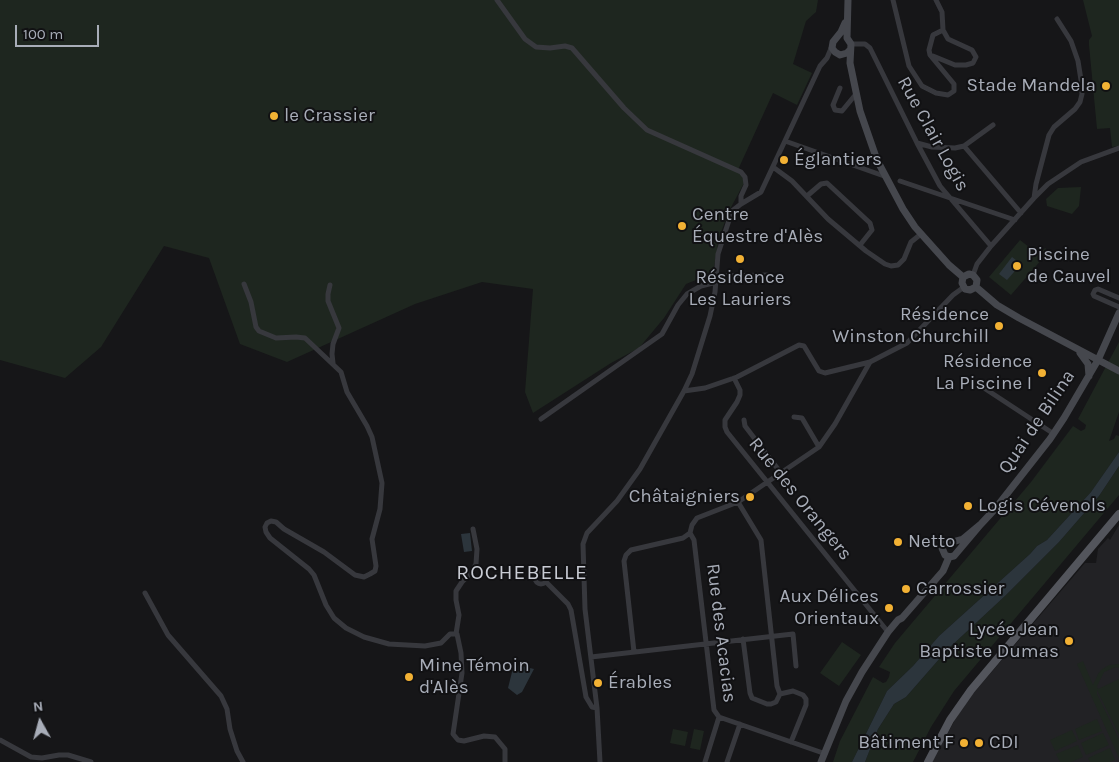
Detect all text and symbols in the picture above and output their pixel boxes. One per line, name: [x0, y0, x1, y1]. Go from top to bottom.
scale bar: [18, 15, 101, 47]
text: 100 m: [23, 25, 63, 43]
street label: Rue Clair Logis: [892, 73, 974, 195]
place label: Stade Mandela: [967, 75, 1096, 97]
marker: Stade Mandela: [1100, 80, 1112, 92]
place label: le Crassier: [284, 105, 375, 127]
marker: le Crassier: [268, 110, 280, 122]
place label: Églantiers: [794, 149, 882, 171]
marker: Églantiers: [778, 154, 790, 166]
place label: Centre Équestre d'Alès: [692, 204, 823, 248]
marker: Centre Équestre d'Alès: [676, 220, 688, 232]
place label: Piscine de Cauvel: [1027, 244, 1111, 288]
marker: Résidence Les Lauriers: [734, 253, 746, 265]
marker: Piscine de Cauvel: [1011, 260, 1023, 272]
place label: Résidence Les Lauriers: [688, 267, 792, 311]
place label: Résidence Winston Churchill: [832, 304, 989, 348]
marker: Résidence Winston Churchill: [993, 320, 1005, 332]
place label: Résidence La Piscine I: [935, 351, 1032, 395]
street label: Quai de Bilina: [994, 366, 1080, 478]
marker: Résidence La Piscine I: [1036, 367, 1048, 379]
street label: Rue des Orangers: [744, 433, 856, 565]
place label: Châtaigniers: [629, 486, 740, 508]
marker: Châtaigniers: [744, 491, 756, 503]
place label: Logis Cévenols: [978, 495, 1106, 517]
marker: Logis Cévenols: [962, 500, 974, 512]
place label: Netto: [908, 531, 955, 553]
marker: Netto: [892, 536, 904, 548]
district label: ROCHEBELLE: [455, 560, 589, 586]
street label: Rue des Acacias: [701, 562, 741, 704]
place label: Carrossier: [916, 578, 1004, 600]
marker: Carrossier: [900, 583, 912, 595]
place label: Aux Délices Orientaux: [780, 586, 879, 630]
marker: Aux Délices Orientaux: [883, 602, 895, 614]
place label: Lycée Jean Baptiste Dumas: [919, 619, 1059, 663]
marker: Lycée Jean Baptiste Dumas: [1063, 635, 1075, 647]
place label: Mine Témoin d'Alès: [419, 655, 530, 699]
marker: Mine Témoin d'Alès: [403, 671, 415, 683]
place label: Érables: [608, 672, 672, 694]
marker: Érables: [592, 677, 604, 689]
north arrow: [15, 697, 65, 747]
text: N: [32, 698, 44, 716]
place label: Bâtiment F: [858, 732, 954, 754]
place label: CDI: [989, 732, 1019, 754]
marker: Bâtiment F: [958, 737, 970, 749]
marker: CDI: [973, 737, 985, 749]

